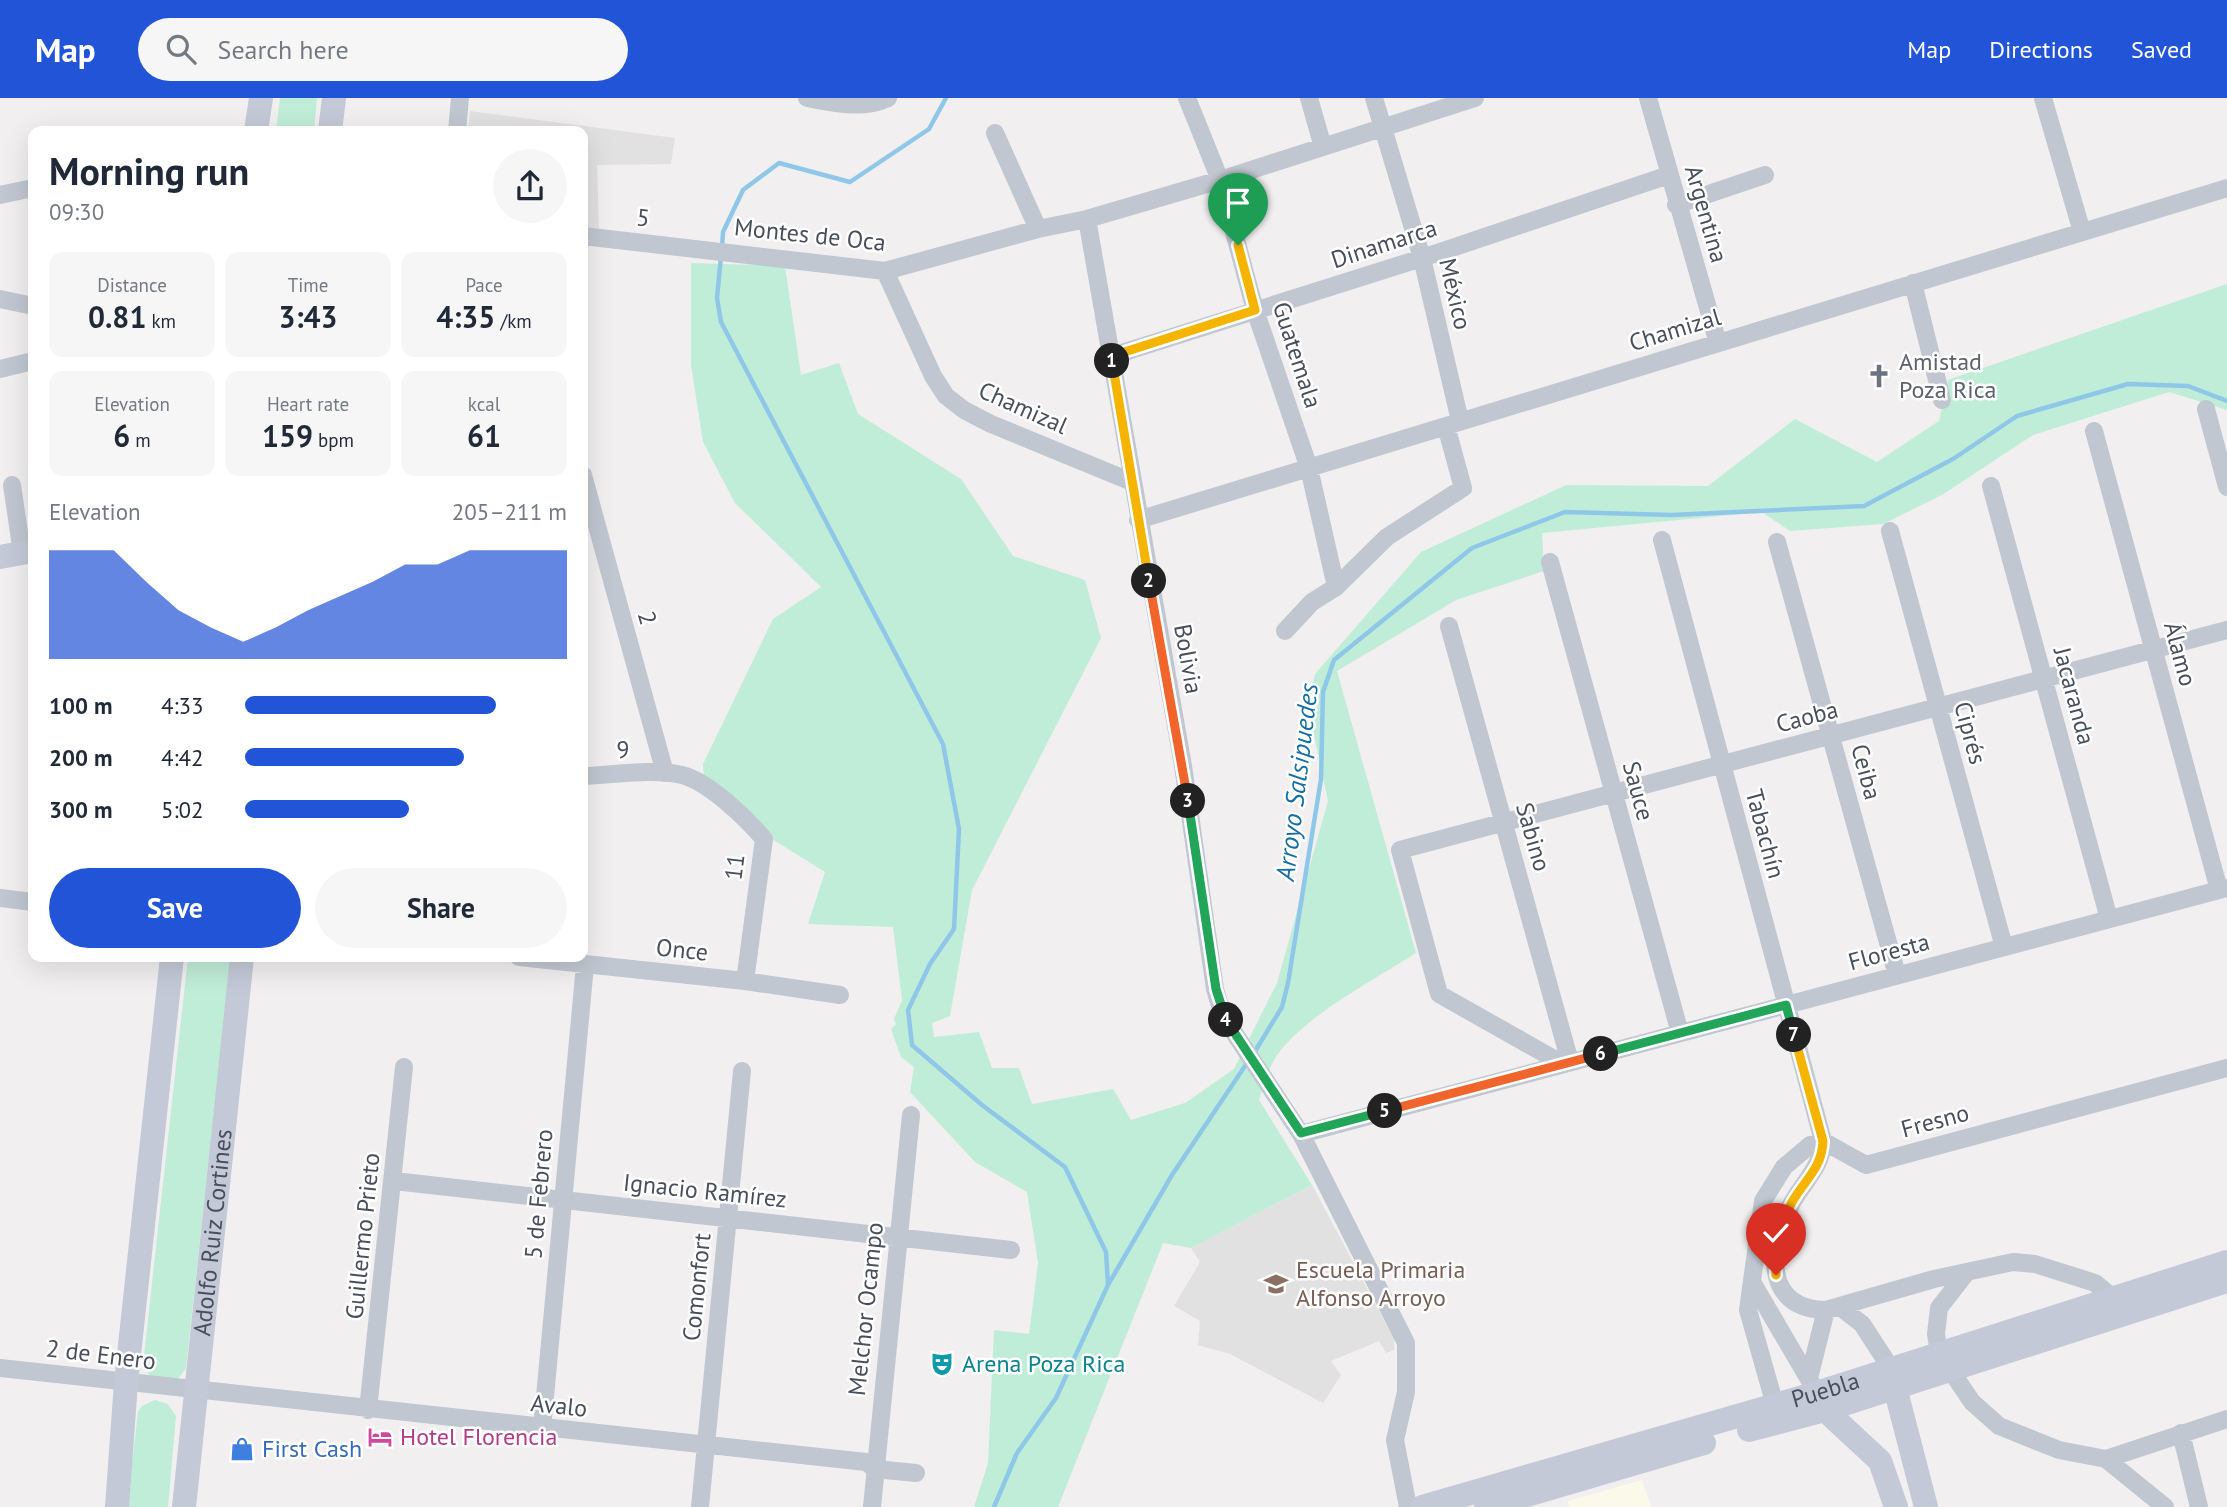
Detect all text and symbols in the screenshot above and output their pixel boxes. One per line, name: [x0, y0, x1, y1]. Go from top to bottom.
search box: [138, 18, 628, 81]
text: Map: [35, 28, 96, 71]
icon: search: [162, 30, 200, 68]
text: Search here: [218, 33, 349, 66]
text: Map: [1907, 34, 1951, 65]
text: Directions: [1989, 34, 2093, 65]
text: Saved: [2131, 34, 2192, 65]
text: Morning run: [49, 146, 249, 195]
button: share: [493, 149, 567, 223]
street label: Argentina: [1678, 162, 1735, 266]
pin: [1208, 173, 1268, 245]
icon: arrive: [1219, 184, 1257, 222]
text: 09:30: [49, 197, 104, 226]
street label: 5: [635, 201, 651, 234]
street label: Montes de Oca: [733, 211, 887, 258]
street label: Dinamarca: [1327, 212, 1441, 275]
street label: México: [1432, 255, 1479, 333]
text: Distance: [97, 273, 167, 297]
text: Time: [288, 273, 328, 297]
text: Pace: [465, 273, 503, 297]
text: 0.81: [88, 297, 146, 336]
text: 3:43: [278, 297, 338, 336]
text: 4:35: [436, 297, 495, 336]
street label: Guatemala: [1266, 298, 1329, 412]
street label: Chamizal: [1625, 301, 1724, 358]
text: km: [146, 309, 176, 333]
text: /km: [495, 309, 532, 333]
pin: 1: [1094, 344, 1130, 378]
place label: Amistad Poza Rica: [1899, 346, 1997, 405]
text: 1: [1106, 348, 1117, 372]
church icon: Amistad Poza Rica: [1865, 362, 1893, 390]
street label: Chamizal: [974, 374, 1073, 441]
text: Elevation: [94, 392, 170, 416]
text: Heart rate: [267, 392, 349, 416]
text: kcal: [468, 392, 500, 416]
text: 6: [113, 416, 130, 455]
text: 159: [262, 416, 313, 455]
text: 61: [467, 416, 501, 455]
text: m: [130, 428, 151, 452]
text: bpm: [313, 428, 354, 452]
text: Elevation: [49, 497, 141, 526]
text: 205–211 m: [452, 497, 567, 526]
pin: 2: [1132, 564, 1166, 598]
text: 2: [1143, 568, 1154, 592]
street label: 2: [631, 607, 664, 628]
street label: Álamo: [2157, 618, 2204, 689]
street label: Bolivia: [1167, 622, 1210, 696]
street label: Jacaranda: [2046, 643, 2102, 748]
water label: Arroyo Salsipuedes: [1268, 681, 1325, 884]
text: 100 m: [49, 691, 112, 720]
text: 4:33: [161, 691, 204, 720]
street label: Caoba: [1772, 693, 1841, 740]
street label: Ciprés: [1947, 698, 1994, 768]
street label: 9: [616, 734, 630, 765]
street label: Ceiba: [1844, 741, 1889, 803]
text: 200 m: [49, 743, 112, 772]
text: 4:42: [161, 743, 204, 772]
street label: Sauce: [1616, 758, 1661, 824]
pin: 3: [1170, 784, 1206, 818]
street label: Tabachín: [1739, 786, 1792, 882]
text: 3: [1182, 788, 1193, 812]
text: 300 m: [49, 795, 112, 824]
text: 5:02: [161, 795, 204, 824]
street label: Sabino: [1509, 799, 1558, 875]
street label: 11: [718, 852, 751, 882]
button: Save: [49, 868, 301, 948]
button: Share: [315, 868, 567, 948]
street label: Floresta: [1845, 926, 1933, 977]
street label: Once: [655, 931, 710, 968]
pin: 4: [1208, 1002, 1244, 1038]
text: 4: [1220, 1007, 1231, 1031]
pin: 7: [1776, 1018, 1812, 1052]
text: 7: [1788, 1022, 1799, 1046]
pin: 6: [1584, 1037, 1618, 1072]
text: 6: [1595, 1041, 1606, 1065]
pin: 5: [1368, 1094, 1402, 1128]
street label: Fresno: [1898, 1097, 1972, 1144]
text: 5: [1379, 1098, 1390, 1122]
street label: Adolfo Ruiz Cortines: [186, 1127, 239, 1338]
street label: 5 de Febrero: [517, 1128, 560, 1260]
street label: Guillermo Prieto: [338, 1151, 387, 1321]
street label: Ignacio Ramírez: [622, 1167, 788, 1214]
pin: [1746, 1203, 1806, 1275]
icon: check: [1757, 1214, 1795, 1252]
street label: Melchor Ocampo: [841, 1221, 890, 1397]
street label: Comonfort: [675, 1231, 718, 1343]
place label: Escuela Primaria Alfonso Arroyo: [1296, 1254, 1465, 1313]
school or university icon: Escuela Primaria Alfonso Arroyo: [1262, 1270, 1290, 1298]
street label: 2 de Enero: [44, 1332, 158, 1377]
place label: Arena Poza Rica: [962, 1348, 1125, 1379]
theatre icon: Arena Poza Rica: [928, 1350, 956, 1378]
street label: Puebla: [1788, 1364, 1863, 1415]
street label: Avalo: [529, 1387, 589, 1424]
place label: Hotel Florencia: [400, 1421, 557, 1452]
hotel icon: Hotel Florencia: [366, 1423, 394, 1451]
place label: First Cash: [262, 1433, 362, 1464]
shop icon: First Cash: [228, 1435, 256, 1463]

